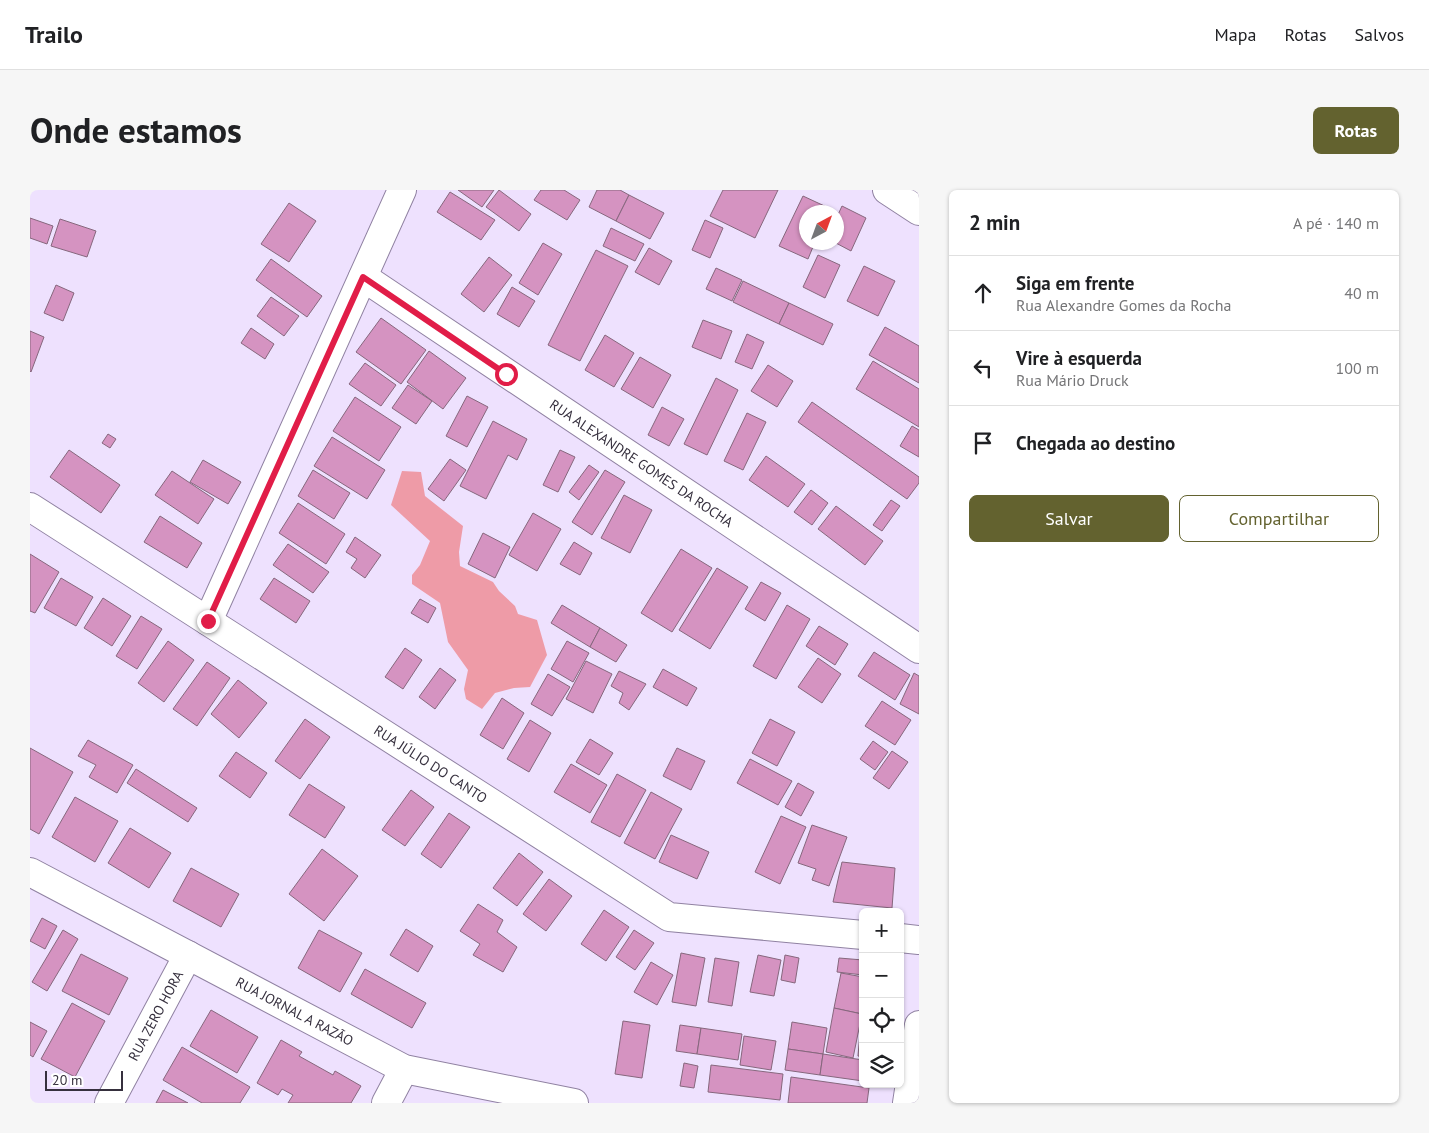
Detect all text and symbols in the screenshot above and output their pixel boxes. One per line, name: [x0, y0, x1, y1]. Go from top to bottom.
text: Trailo: [25, 19, 83, 50]
text: Mapa: [1215, 23, 1256, 46]
text: Rotas: [1284, 23, 1327, 46]
text: Salvos: [1355, 23, 1404, 46]
text: Onde estamos: [30, 107, 242, 153]
button: Rotas: [1313, 107, 1399, 154]
north arrow: [799, 205, 844, 250]
text: 2 min: [969, 209, 1020, 236]
text: A pé · 140 m: [1293, 213, 1379, 233]
text: Siga em frente: [1016, 271, 1134, 295]
icon: ahead: [969, 279, 997, 307]
text: 40 m: [1344, 283, 1379, 303]
text: Rua Alexandre Gomes da Rocha: [1016, 295, 1231, 315]
text: Vire à esquerda: [1016, 346, 1142, 370]
icon: left: [969, 354, 997, 382]
text: 100 m: [1336, 358, 1379, 378]
route start: [495, 363, 518, 386]
text: Rua Mário Druck: [1016, 370, 1129, 390]
street label: RUA ALEXANDRE GOMES DA ROCHA: [546, 395, 737, 532]
icon: arrive: [969, 429, 997, 457]
text: Chegada ao destino: [1016, 431, 1175, 455]
button: Salvar: [969, 495, 1169, 542]
button: Compartilhar: [1179, 495, 1379, 542]
route end: [197, 610, 220, 633]
street label: RUA JÚLIO DO CANTO: [371, 721, 491, 807]
map controls: [859, 908, 904, 1088]
button: +: [859, 908, 904, 953]
button: −: [859, 953, 904, 998]
street label: RUA ZERO HORA: [124, 967, 187, 1064]
street label: RUA JORNAL A RAZÃO: [233, 973, 357, 1050]
button: locate: [859, 998, 904, 1043]
button: layers: [859, 1043, 904, 1088]
scale bar: [45, 1068, 122, 1091]
text: 20 m: [52, 1071, 82, 1089]

